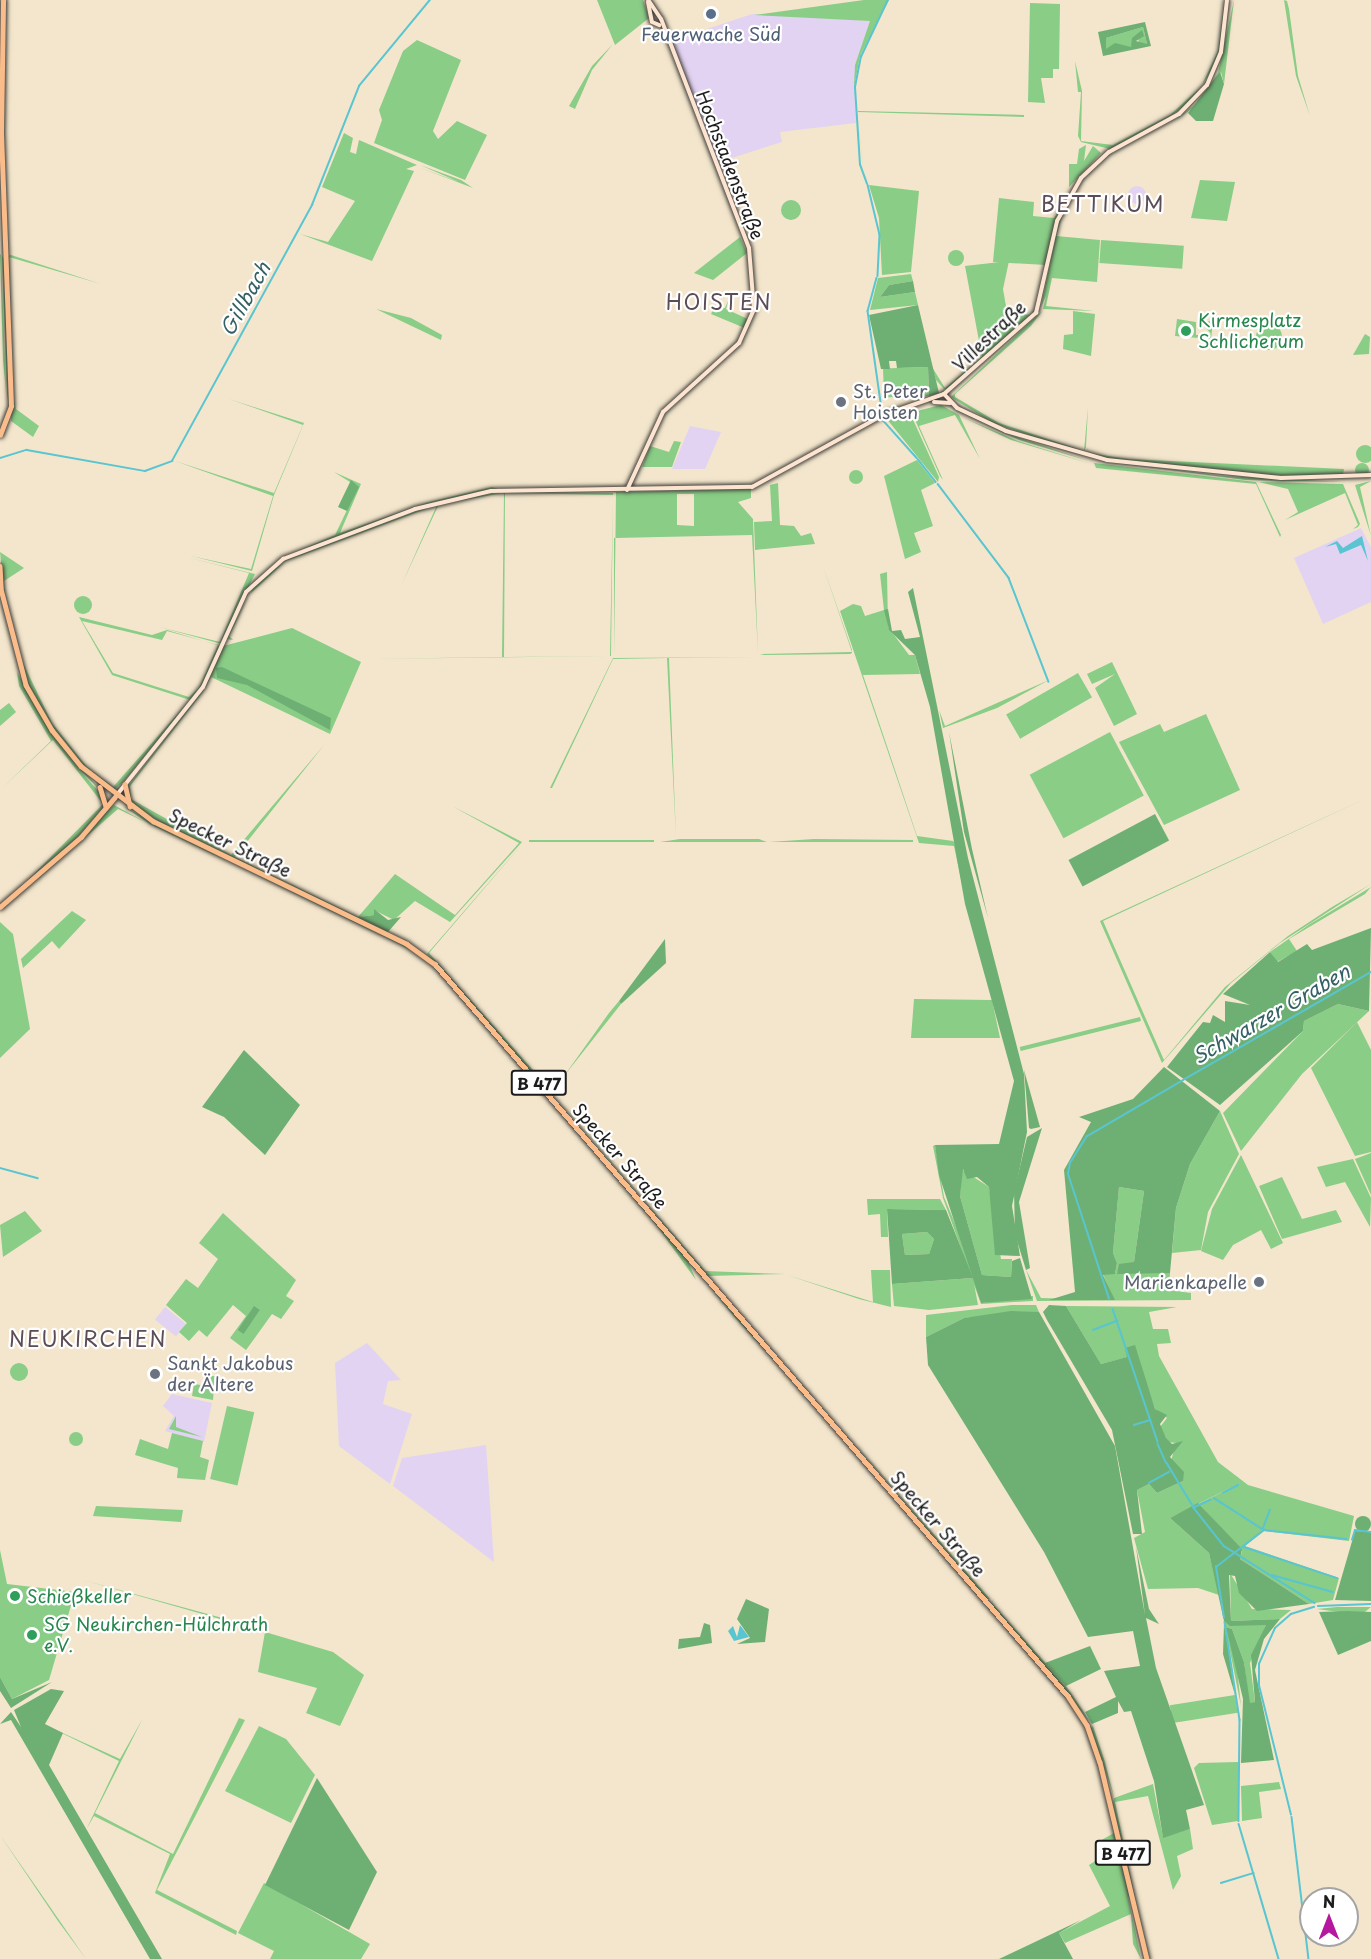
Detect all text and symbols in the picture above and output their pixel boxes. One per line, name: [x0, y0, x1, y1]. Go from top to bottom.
marker: Feuerwache Süd: [704, 7, 718, 21]
place label: Feuerwache Süd: [641, 23, 781, 45]
street label: Hochstadenstraße: [692, 87, 768, 243]
district label: BETTIKUM: [1041, 190, 1165, 216]
water label: Gillbach: [215, 258, 275, 340]
district label: HOISTEN: [666, 288, 772, 314]
street label: Villestraße: [948, 296, 1030, 376]
place label: Kirmesplatz Schlicherum: [1198, 310, 1304, 352]
marker: Kirmesplatz Schlicherum: [1179, 324, 1193, 338]
place label: St. Peter Hoisten: [853, 381, 927, 424]
marker: St. Peter Hoisten: [834, 395, 848, 409]
street label: Specker Straße: [165, 804, 295, 882]
water label: Schwarzer Graben: [1187, 959, 1355, 1069]
road number: B 477: [510, 1070, 568, 1096]
street label: Specker Straße: [568, 1098, 672, 1214]
place label: Marienkapelle: [1124, 1271, 1247, 1293]
marker: Marienkapelle: [1252, 1275, 1266, 1289]
district label: NEUKIRCHEN: [10, 1325, 166, 1351]
place label: Sankt Jakobus der Ältere: [167, 1353, 295, 1396]
marker: Sankt Jakobus der Ältere: [148, 1367, 162, 1381]
street label: Specker Straße: [886, 1466, 990, 1582]
place label: Schießkeller: [27, 1585, 131, 1607]
marker: Schießkeller: [8, 1589, 22, 1603]
place label: SG Neukirchen-Hülchrath e.V.: [44, 1614, 268, 1656]
marker: SG Neukirchen-Hülchrath e.V.: [25, 1628, 39, 1642]
road number: B 477: [1094, 1840, 1152, 1866]
north arrow: [1299, 1887, 1359, 1947]
text: N: [1323, 1889, 1335, 1913]

